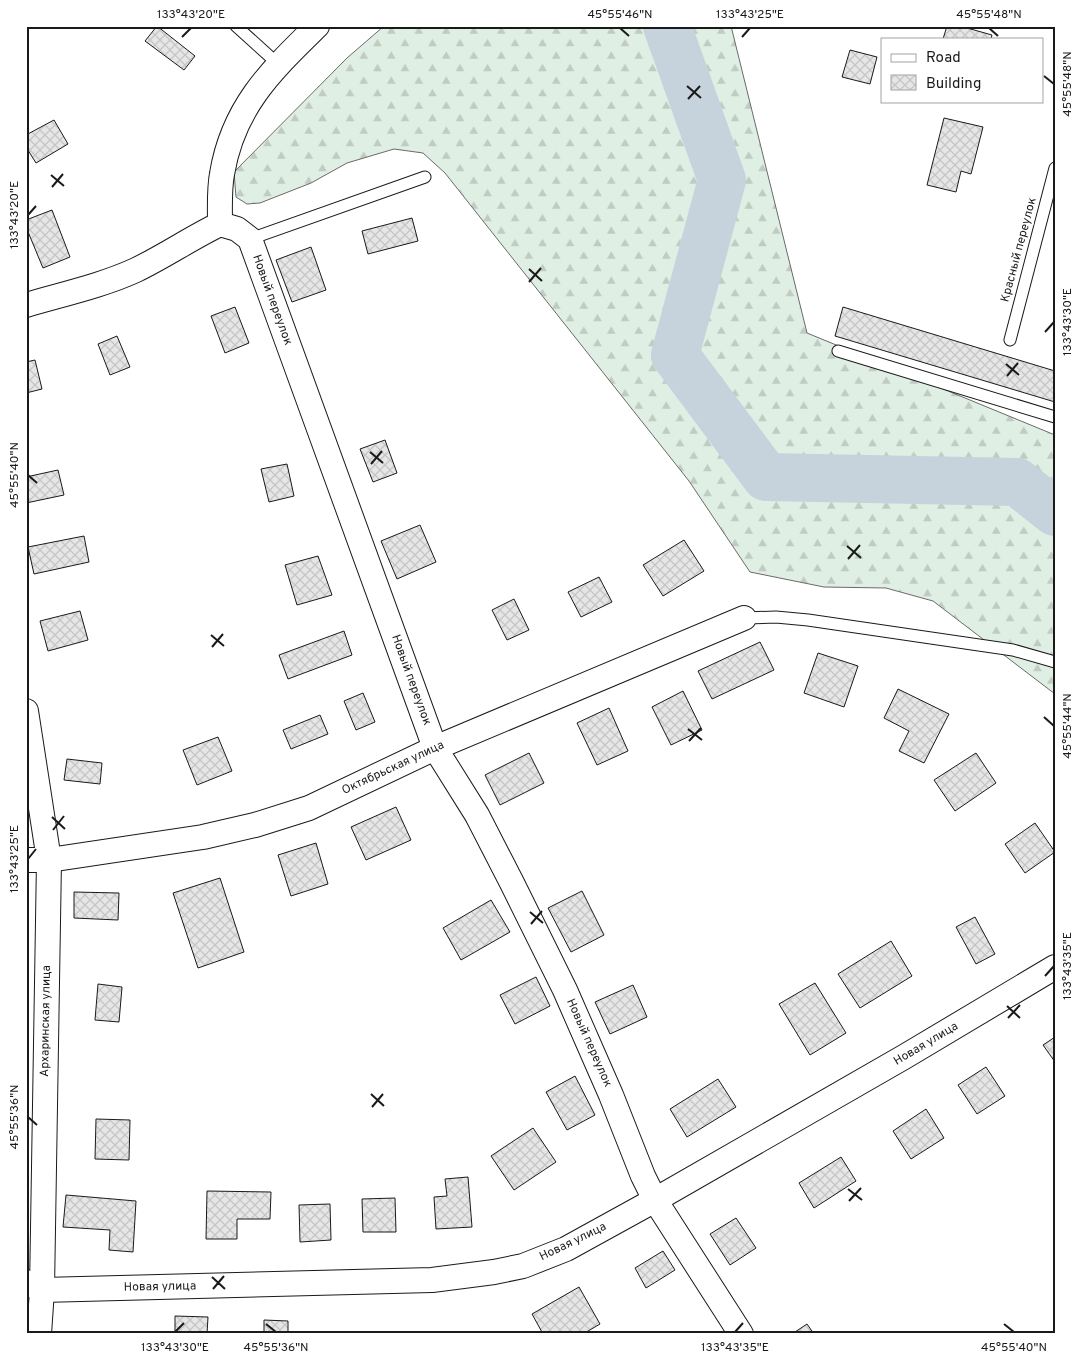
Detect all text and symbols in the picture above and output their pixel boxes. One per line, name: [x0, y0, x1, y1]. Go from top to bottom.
text: 133°43'20"E: [157, 7, 225, 23]
text: 45°55'46"N: [587, 7, 653, 23]
text: 133°43'25"E: [716, 7, 784, 23]
text: 45°55'48"N: [956, 7, 1022, 23]
legend: [881, 38, 1044, 102]
text: Road: [926, 49, 961, 68]
text: 45°55'48"N: [1060, 51, 1076, 117]
text: Building: [926, 75, 981, 94]
text: 133°43'20"E: [7, 181, 23, 249]
street label: Красный переулок: [997, 196, 1041, 304]
street label: Новый переулок: [248, 252, 296, 348]
text: 133°43'30"E: [1060, 288, 1076, 356]
text: 45°55'40"N: [7, 442, 23, 508]
street label: Новый переулок: [387, 632, 435, 728]
text: 45°55'44"N: [1060, 693, 1076, 759]
street label: Октябрьская улица: [339, 737, 447, 799]
text: 133°43'25"E: [7, 825, 23, 893]
text: 133°43'35"E: [1060, 932, 1076, 1000]
street label: Архаринская улица: [37, 965, 55, 1077]
street label: Новый переулок: [562, 996, 616, 1090]
street label: Новая улица: [891, 1019, 961, 1069]
text: 45°55'36"N: [7, 1084, 23, 1150]
street label: Новая улица: [537, 1219, 609, 1265]
street label: Новая улица: [124, 1278, 196, 1296]
text: 133°43'30"E: [141, 1340, 209, 1356]
text: 45°55'36"N: [243, 1340, 309, 1356]
text: 133°43'35"E: [701, 1340, 769, 1356]
text: 45°55'40"N: [981, 1340, 1047, 1356]

